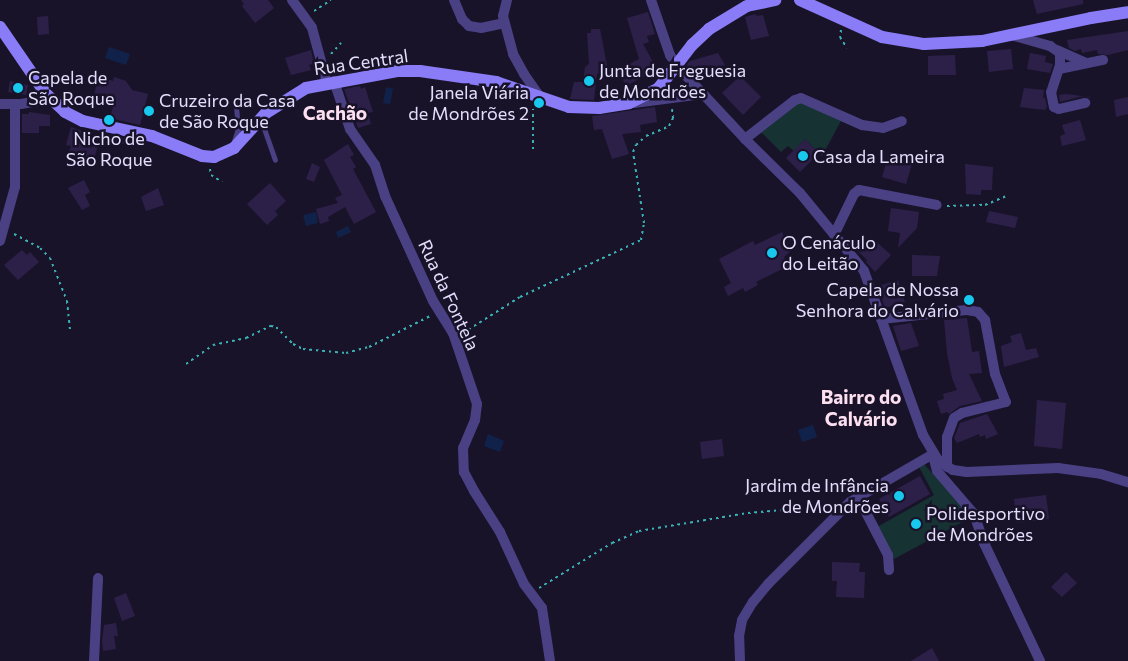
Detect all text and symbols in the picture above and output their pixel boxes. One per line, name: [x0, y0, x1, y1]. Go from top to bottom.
street label: Rua Central: [312, 45, 410, 79]
place label: Junta de Freguesia de Mondrões: [599, 60, 746, 102]
place label: Capela de São Roque: [28, 67, 114, 110]
marker: Junta de Freguesia de Mondrões: [583, 75, 595, 87]
marker: Capela de São Roque: [12, 82, 24, 94]
place label: Janela Viária de Mondrões 2: [408, 82, 529, 125]
place label: Cruzeiro da Casa de São Roque: [159, 90, 295, 132]
marker: Janela Viária de Mondrões 2: [533, 97, 545, 109]
district label: Cachão: [303, 102, 367, 124]
marker: Cruzeiro da Casa de São Roque: [143, 105, 155, 117]
marker: Nicho de São Roque: [103, 114, 115, 126]
place label: Nicho de São Roque: [66, 128, 152, 170]
place label: Casa da Lameira: [813, 145, 945, 167]
marker: Casa da Lameira: [797, 150, 809, 162]
place label: O Cenáculo do Leitão: [782, 232, 876, 274]
street label: Rua da Fontela: [414, 236, 484, 354]
marker: O Cenáculo do Leitão: [766, 247, 778, 259]
place label: Capela de Nossa Senhora do Calvário: [796, 279, 959, 322]
marker: Capela de Nossa Senhora do Calvário: [963, 294, 975, 306]
district label: Bairro do Calvário: [821, 386, 901, 430]
place label: Jardim de Infância de Mondrões: [745, 475, 889, 518]
marker: Jardim de Infância de Mondrões: [893, 490, 905, 502]
place label: Polidesportivo de Mondrões: [926, 503, 1045, 546]
marker: Polidesportivo de Mondrões: [910, 518, 922, 530]

